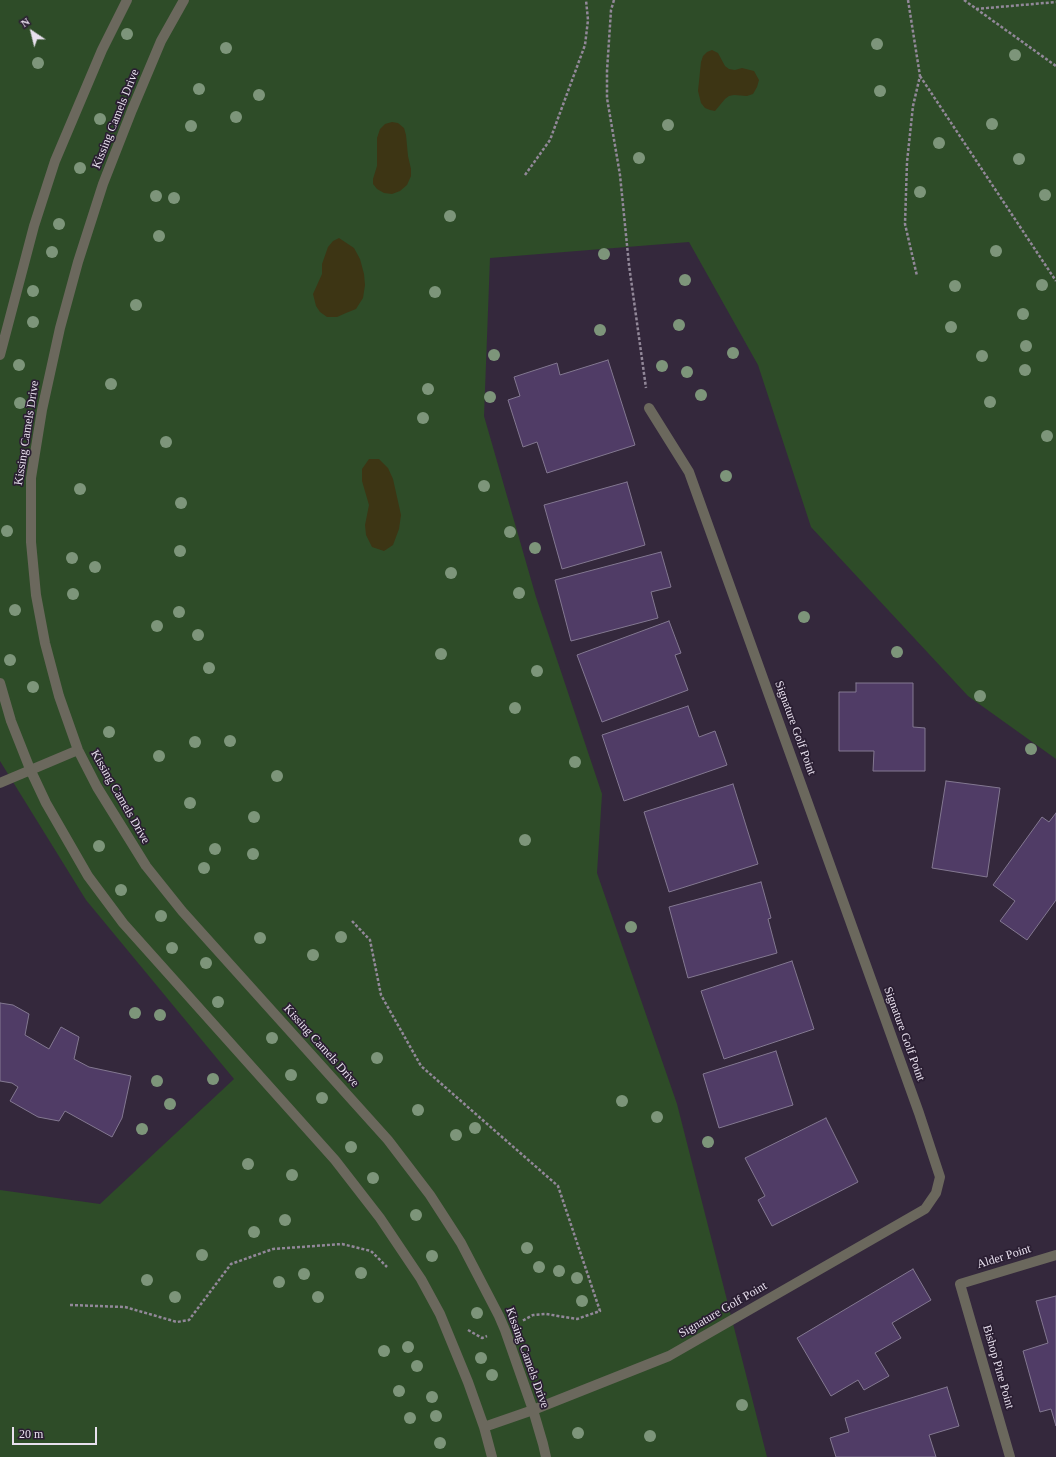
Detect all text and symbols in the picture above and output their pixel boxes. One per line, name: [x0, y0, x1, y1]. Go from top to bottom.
north arrow: [12, 12, 52, 52]
text: N: [18, 15, 32, 29]
street label: Kissing Camels Drive: [89, 67, 143, 171]
street label: Kissing Camels Drive: [12, 380, 42, 486]
street label: Signature Golf Point: [771, 679, 819, 777]
street label: Kissing Camels Drive: [87, 748, 153, 846]
street label: Signature Golf Point: [880, 985, 928, 1083]
street label: Kissing Camels Drive: [280, 1002, 362, 1090]
street label: Alder Point: [975, 1242, 1033, 1272]
street label: Signature Golf Point: [676, 1279, 770, 1341]
street label: Kissing Camels Drive: [502, 1306, 552, 1410]
street label: Bishop Pine Point: [979, 1323, 1017, 1411]
scale bar: [14, 1419, 99, 1445]
text: 20 m: [19, 1427, 43, 1441]

